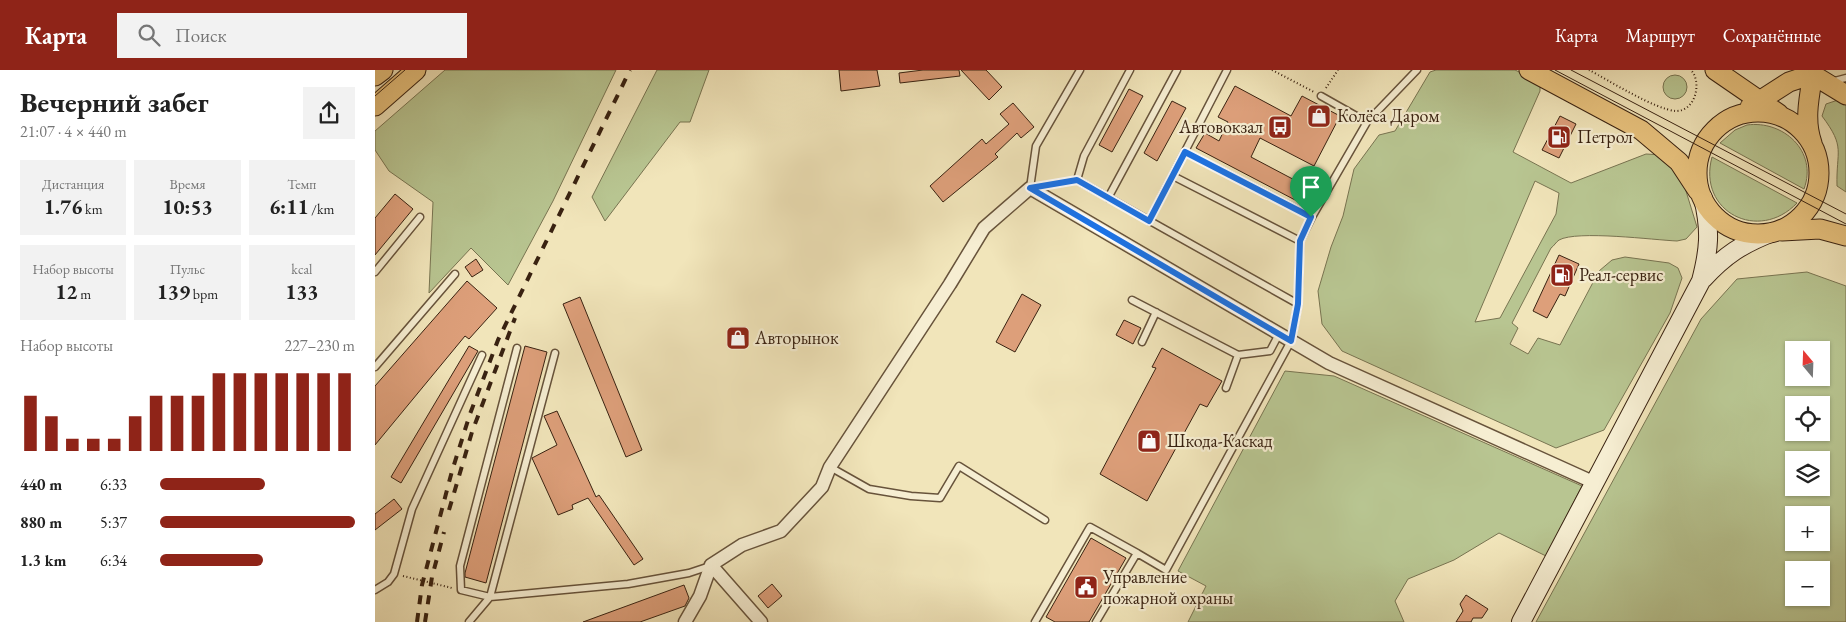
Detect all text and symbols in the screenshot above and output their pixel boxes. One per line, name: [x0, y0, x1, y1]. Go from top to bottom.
search box: [117, 13, 467, 58]
text: Карта: [25, 20, 87, 51]
icon: search: [135, 21, 163, 49]
text: Поиск: [175, 23, 227, 48]
text: Карта: [1555, 24, 1598, 47]
text: Маршрут: [1626, 24, 1695, 47]
text: Сохранённые: [1723, 24, 1821, 47]
text: Вечерний забег: [20, 84, 209, 120]
button: share: [303, 87, 355, 139]
shop icon: Колёса Даром: [1306, 103, 1332, 129]
place label: Колёса Даром: [1337, 104, 1440, 127]
bus stop icon: Автовокзал: [1267, 114, 1293, 140]
place label: Автовокзал: [1178, 115, 1263, 138]
text: 21:07 · 4 × 440 m: [20, 121, 127, 142]
fuel station icon: Петрол: [1546, 124, 1572, 150]
place label: Петрол: [1577, 125, 1633, 148]
pin: [1290, 166, 1332, 217]
icon: arrive: [1297, 173, 1325, 201]
text: Дистанция: [42, 175, 104, 193]
text: Время: [170, 175, 205, 193]
text: Темп: [287, 175, 316, 193]
text: 1.76: [44, 193, 82, 220]
text: 10:53: [162, 193, 213, 220]
text: 6:11: [269, 193, 309, 220]
text: km: [82, 200, 103, 218]
text: /km: [309, 200, 334, 218]
text: Набор высоты: [32, 260, 114, 278]
text: Пульс: [170, 260, 205, 278]
text: kcal: [291, 260, 312, 278]
fuel station icon: Реал-сервис: [1549, 262, 1575, 288]
place label: Реал-сервис: [1579, 263, 1664, 286]
text: 12: [55, 278, 77, 305]
text: 139: [157, 278, 190, 305]
text: 133: [285, 278, 318, 305]
text: m: [77, 285, 91, 303]
text: bpm: [190, 285, 218, 303]
shop icon: Авторынок: [725, 325, 751, 351]
place label: Авторынок: [754, 326, 839, 349]
text: Набор высоты: [20, 335, 113, 356]
text: 227–230 m: [284, 335, 355, 356]
north arrow: [1785, 341, 1830, 386]
map controls: [1785, 341, 1830, 606]
button: locate: [1785, 396, 1830, 441]
shop icon: Шкода-Каскад: [1136, 428, 1162, 454]
place label: Шкода-Каскад: [1167, 429, 1272, 452]
button: layers: [1785, 451, 1830, 496]
text: 440 m: [20, 474, 62, 495]
text: 6:33: [100, 474, 127, 495]
button: +: [1785, 506, 1830, 551]
text: 880 m: [20, 512, 62, 533]
text: 5:37: [100, 512, 127, 533]
text: 1.3 km: [20, 550, 66, 571]
text: 6:34: [100, 550, 127, 571]
button: −: [1785, 561, 1830, 606]
place label: Управление пожарной охраны: [1102, 565, 1233, 609]
public building icon: Управление пожарной охраны: [1073, 574, 1099, 600]

